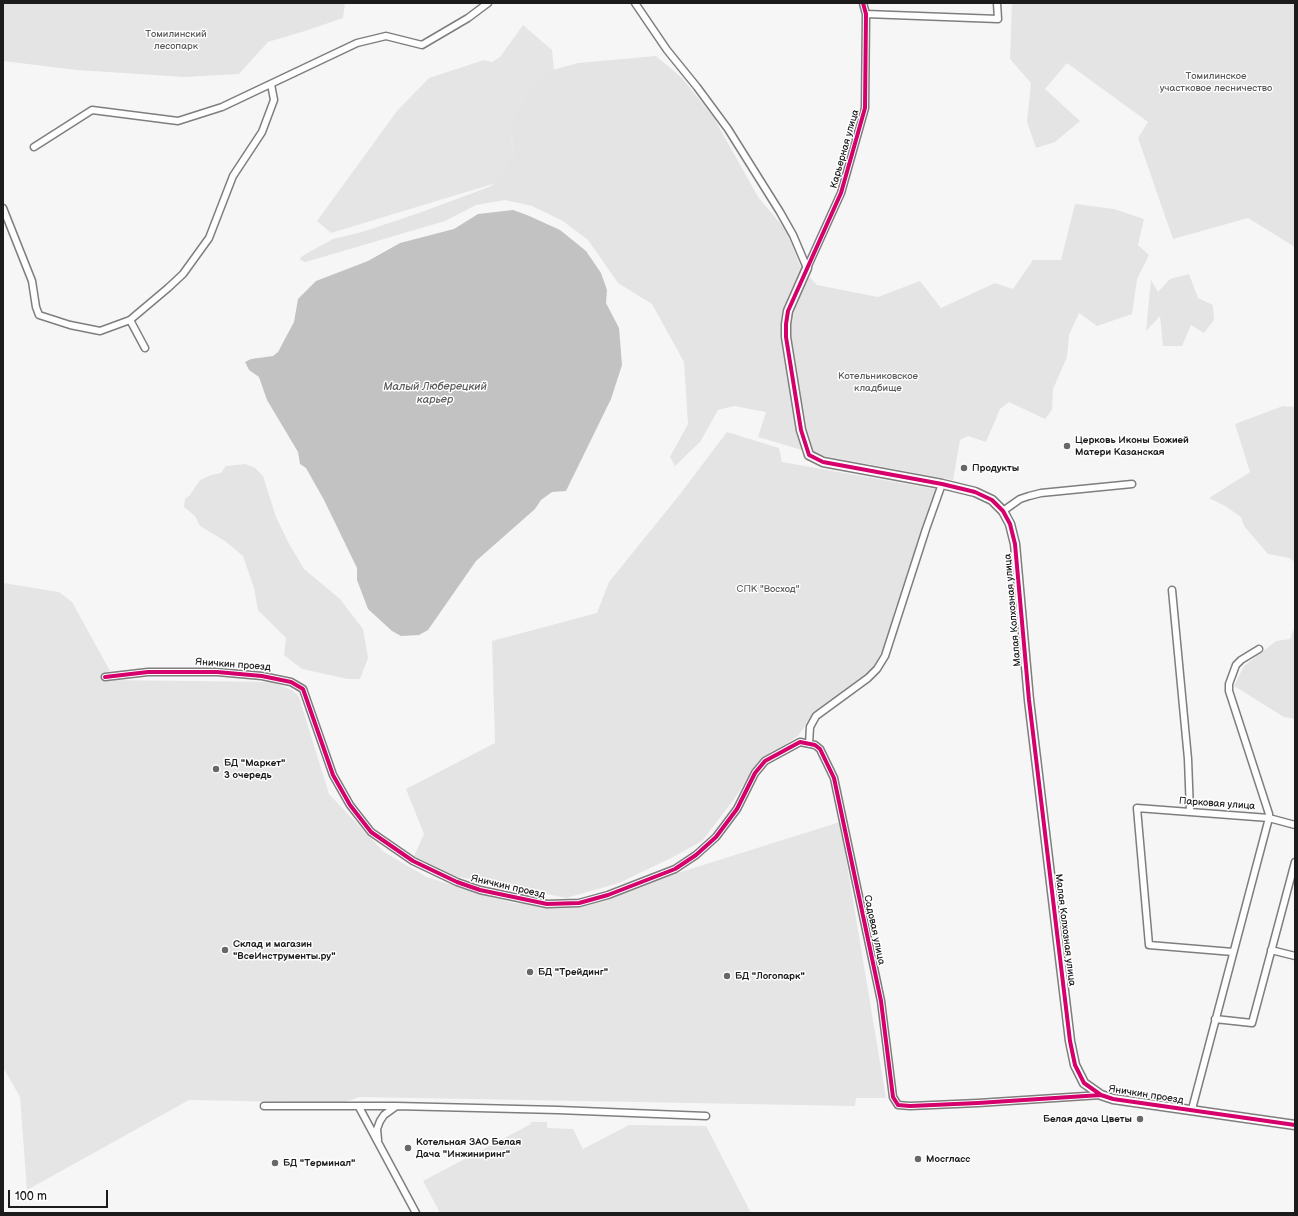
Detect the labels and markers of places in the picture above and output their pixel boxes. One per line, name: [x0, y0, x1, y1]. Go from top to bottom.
place label: Церковь Иконы Божией Матери Казанская: [1075, 434, 1189, 458]
marker: Церковь Иконы Божией Матери Казанская: [1062, 441, 1072, 451]
place label: Продукты: [972, 462, 1019, 474]
marker: Продукты: [959, 463, 969, 473]
place label: БД "Маркет" 3 очередь: [224, 757, 285, 780]
marker: БД "Маркет" 3 очередь: [211, 764, 221, 774]
place label: Склад и магазин "ВсеИнструменты.ру": [233, 938, 335, 962]
marker: Склад и магазин "ВсеИнструменты.ру": [220, 945, 230, 955]
place label: БД "Трейдинг": [538, 966, 608, 978]
marker: БД "Трейдинг": [525, 967, 535, 977]
place label: БД "Логопарк": [735, 970, 805, 982]
marker: БД "Логопарк": [722, 971, 732, 981]
place label: Белая дача Цветы: [1043, 1113, 1132, 1125]
marker: Белая дача Цветы: [1135, 1114, 1145, 1124]
place label: Котельная ЗАО Белая Дача "Инжиниринг": [416, 1136, 521, 1160]
marker: Котельная ЗАО Белая Дача "Инжиниринг": [403, 1143, 413, 1153]
place label: Мосгласс: [926, 1153, 970, 1165]
marker: Мосгласс: [913, 1154, 923, 1164]
place label: БД "Терминал": [283, 1157, 355, 1169]
marker: БД "Терминал": [270, 1158, 280, 1168]

